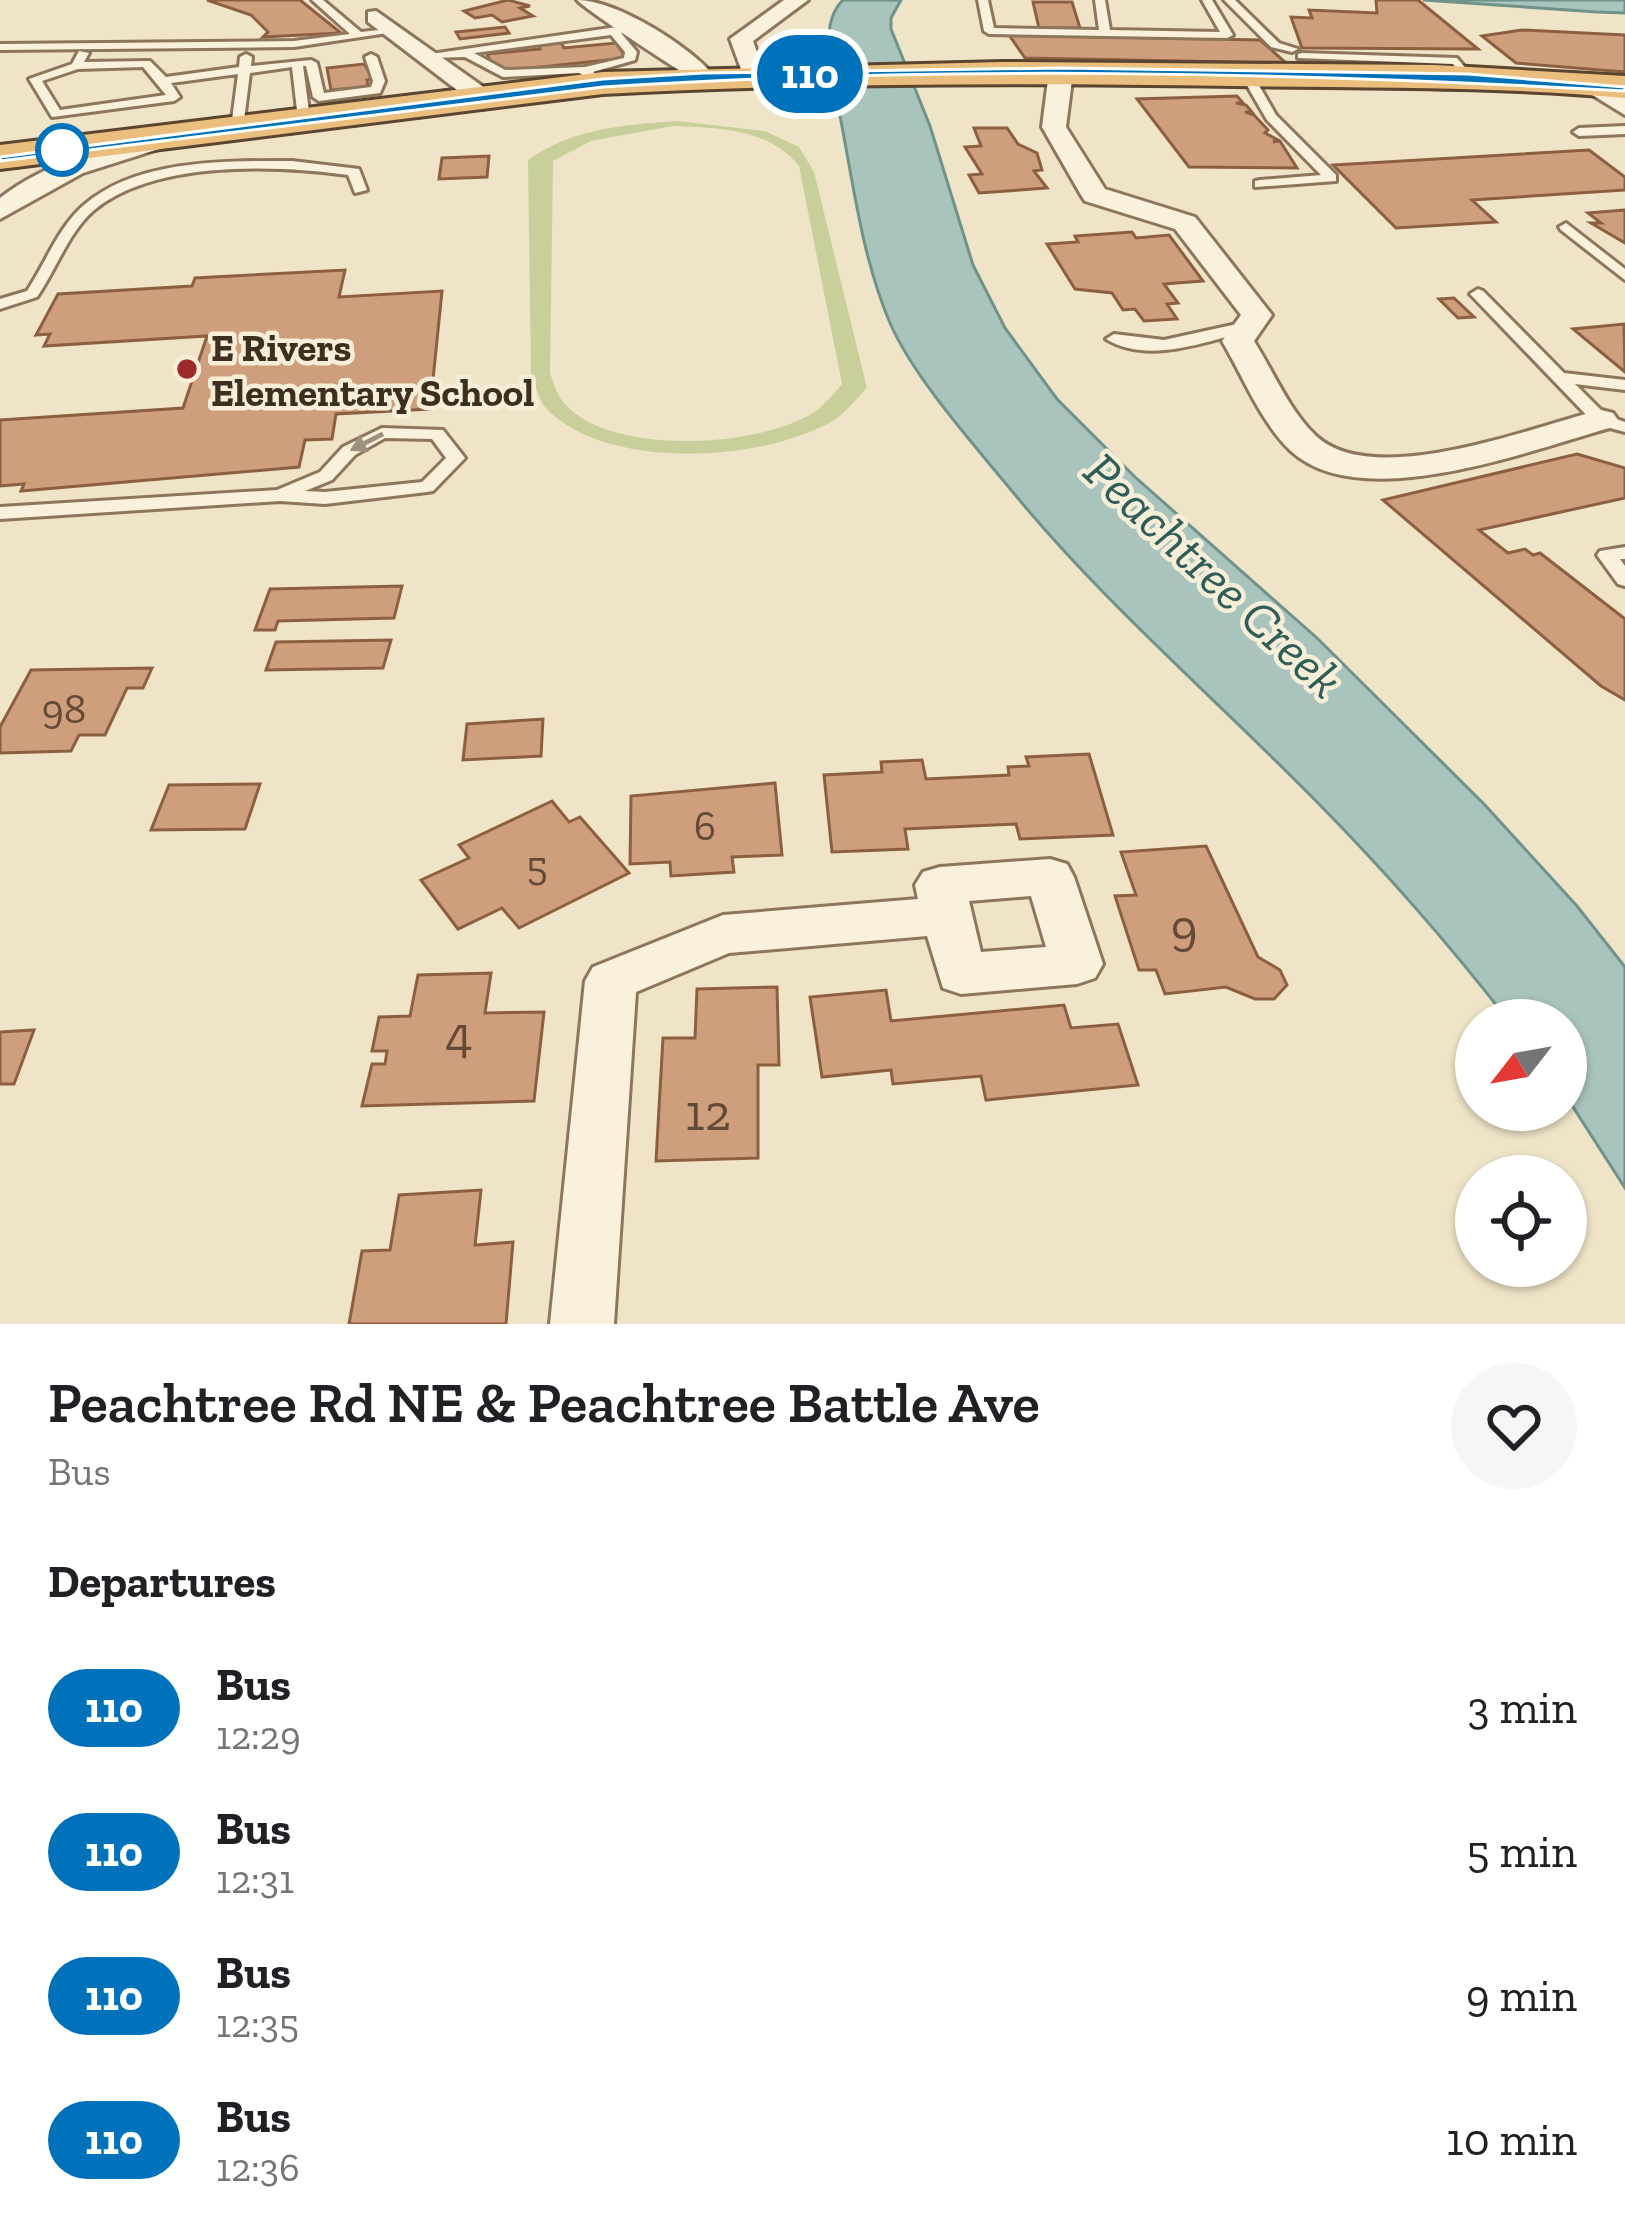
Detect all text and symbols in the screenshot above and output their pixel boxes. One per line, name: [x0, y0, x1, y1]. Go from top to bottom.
line badge: 110: [741, 35, 879, 113]
text: 110: [781, 48, 839, 99]
unlabelled marker: [37, 125, 87, 175]
place label: E Rivers Elementary School: [211, 324, 534, 416]
marker: E Rivers Elementary School: [174, 356, 200, 382]
one-way arrow: [350, 432, 384, 452]
water label: Peachtree Creek: [1072, 440, 1356, 710]
house number: 98: [42, 683, 86, 734]
house number: 6: [694, 800, 716, 851]
house number: 5: [526, 840, 548, 891]
house number: 9: [1170, 897, 1198, 958]
north arrow: [1455, 999, 1587, 1131]
map controls: [1455, 999, 1587, 1287]
house number: 4: [445, 1004, 473, 1065]
house number: 12: [685, 1082, 731, 1143]
button: locate: [1455, 1155, 1587, 1287]
button: heart: [1451, 1363, 1577, 1489]
text: Peachtree Rd NE & Peachtree Battle Ave: [48, 1368, 1040, 1437]
text: Bus: [48, 1448, 111, 1495]
text: Departures: [48, 1555, 276, 1609]
text: Bus: [216, 1658, 291, 1712]
text: 3 min: [1468, 1681, 1577, 1735]
text: 110: [85, 1682, 143, 1733]
text: 12:29: [216, 1712, 301, 1759]
text: Bus: [216, 1802, 291, 1856]
text: 5 min: [1467, 1825, 1577, 1879]
text: 110: [85, 1826, 143, 1877]
text: 12:31: [216, 1856, 294, 1903]
text: Bus: [216, 1946, 291, 2000]
text: 9 min: [1466, 1969, 1577, 2023]
text: 110: [85, 1970, 143, 2021]
text: 12:35: [216, 2000, 299, 2047]
text: Bus: [216, 2090, 291, 2144]
text: 10 min: [1446, 2113, 1577, 2167]
text: 110: [85, 2114, 143, 2165]
text: 12:36: [216, 2144, 300, 2191]

